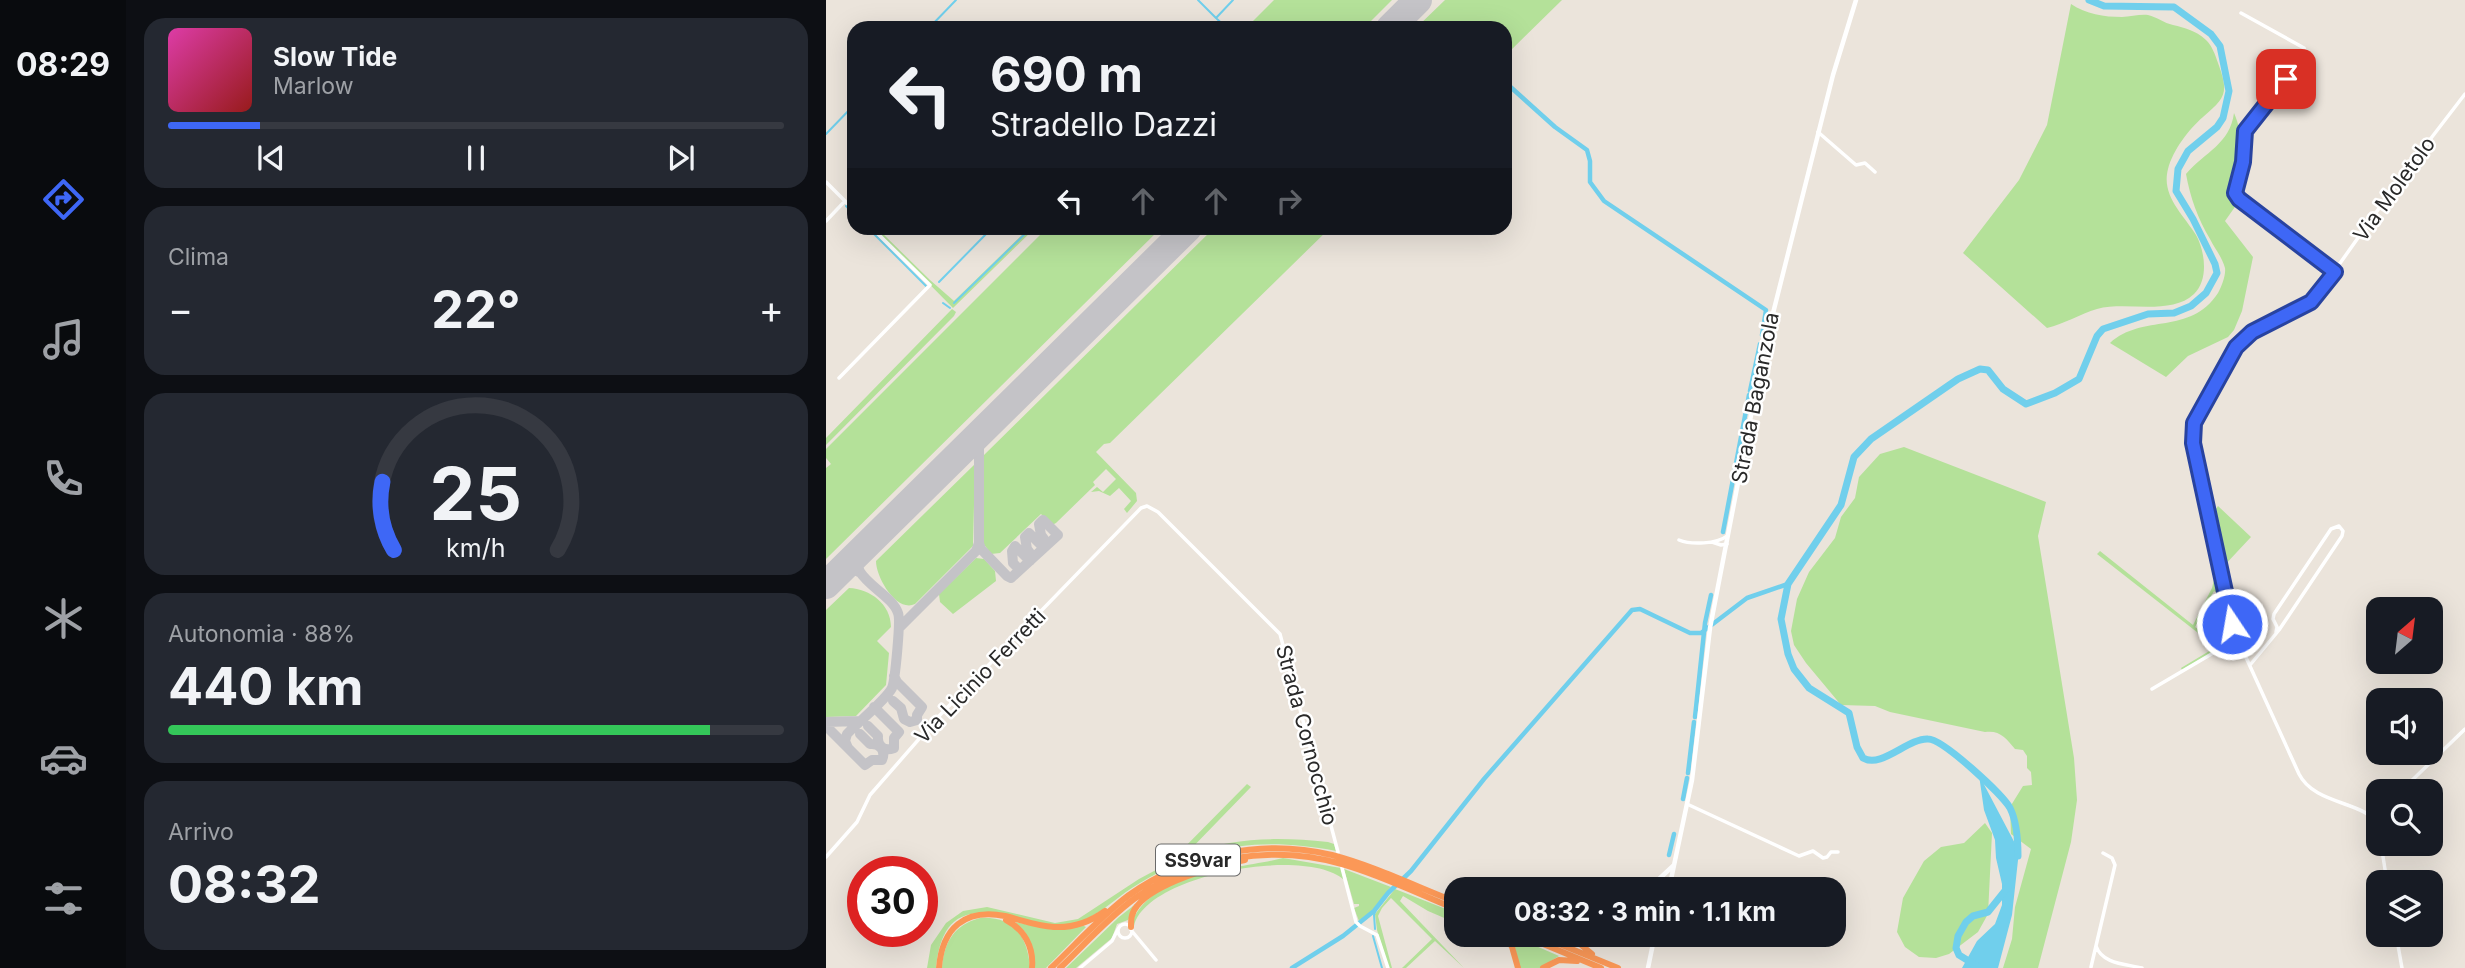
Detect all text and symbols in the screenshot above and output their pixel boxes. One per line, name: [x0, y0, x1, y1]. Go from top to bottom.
text: Slow Tide: [273, 41, 397, 72]
text: 08:29: [16, 45, 110, 84]
text: 690 m: [990, 45, 1143, 104]
icon: left: [875, 49, 966, 140]
pin: [2256, 49, 2316, 109]
icon: arrive: [2267, 60, 2305, 98]
text: Marlow: [273, 72, 353, 100]
text: Stradello Dazzi: [990, 105, 1217, 144]
street label: Via Moletolo: [2348, 132, 2440, 246]
icon: previous: [252, 139, 290, 177]
icon: pause: [457, 139, 495, 177]
icon: next: [662, 139, 700, 177]
icon: directions: [39, 175, 88, 224]
icon: left: [1051, 182, 1089, 220]
icon: ahead: [1124, 182, 1162, 220]
icon: ahead: [1197, 182, 1235, 220]
icon: right: [1270, 182, 1308, 220]
text: Clima: [168, 243, 229, 271]
text: 22°: [431, 278, 521, 341]
text: −: [168, 286, 193, 332]
text: +: [759, 286, 784, 332]
street label: Strada Baganzola: [1726, 310, 1784, 486]
icon: music: [39, 315, 88, 364]
text: 25: [430, 449, 522, 538]
icon: phone: [39, 454, 88, 503]
text: km/h: [446, 533, 506, 563]
position arrow: [2195, 587, 2269, 661]
icon: climate: [39, 594, 88, 643]
north arrow: [2366, 597, 2443, 674]
map controls: [2366, 597, 2443, 947]
street label: Via Licinio Ferretti: [909, 603, 1051, 749]
text: Autonomia · 88%: [168, 620, 355, 648]
street label: Strada Cornocchio: [1271, 642, 1343, 828]
text: 440 km: [168, 655, 363, 718]
button: sound: [2366, 688, 2443, 765]
icon: car: [39, 734, 88, 783]
button: search: [2366, 779, 2443, 856]
text: Arrivo: [168, 818, 234, 846]
road number: SS9var: [1156, 845, 1240, 876]
text: 08:32: [168, 853, 321, 916]
speed limit sign: 30: [847, 856, 938, 947]
button: layers: [2366, 870, 2443, 947]
icon: filters: [39, 874, 88, 923]
text: 08:32 · 3 min · 1.1 km: [1514, 896, 1776, 927]

